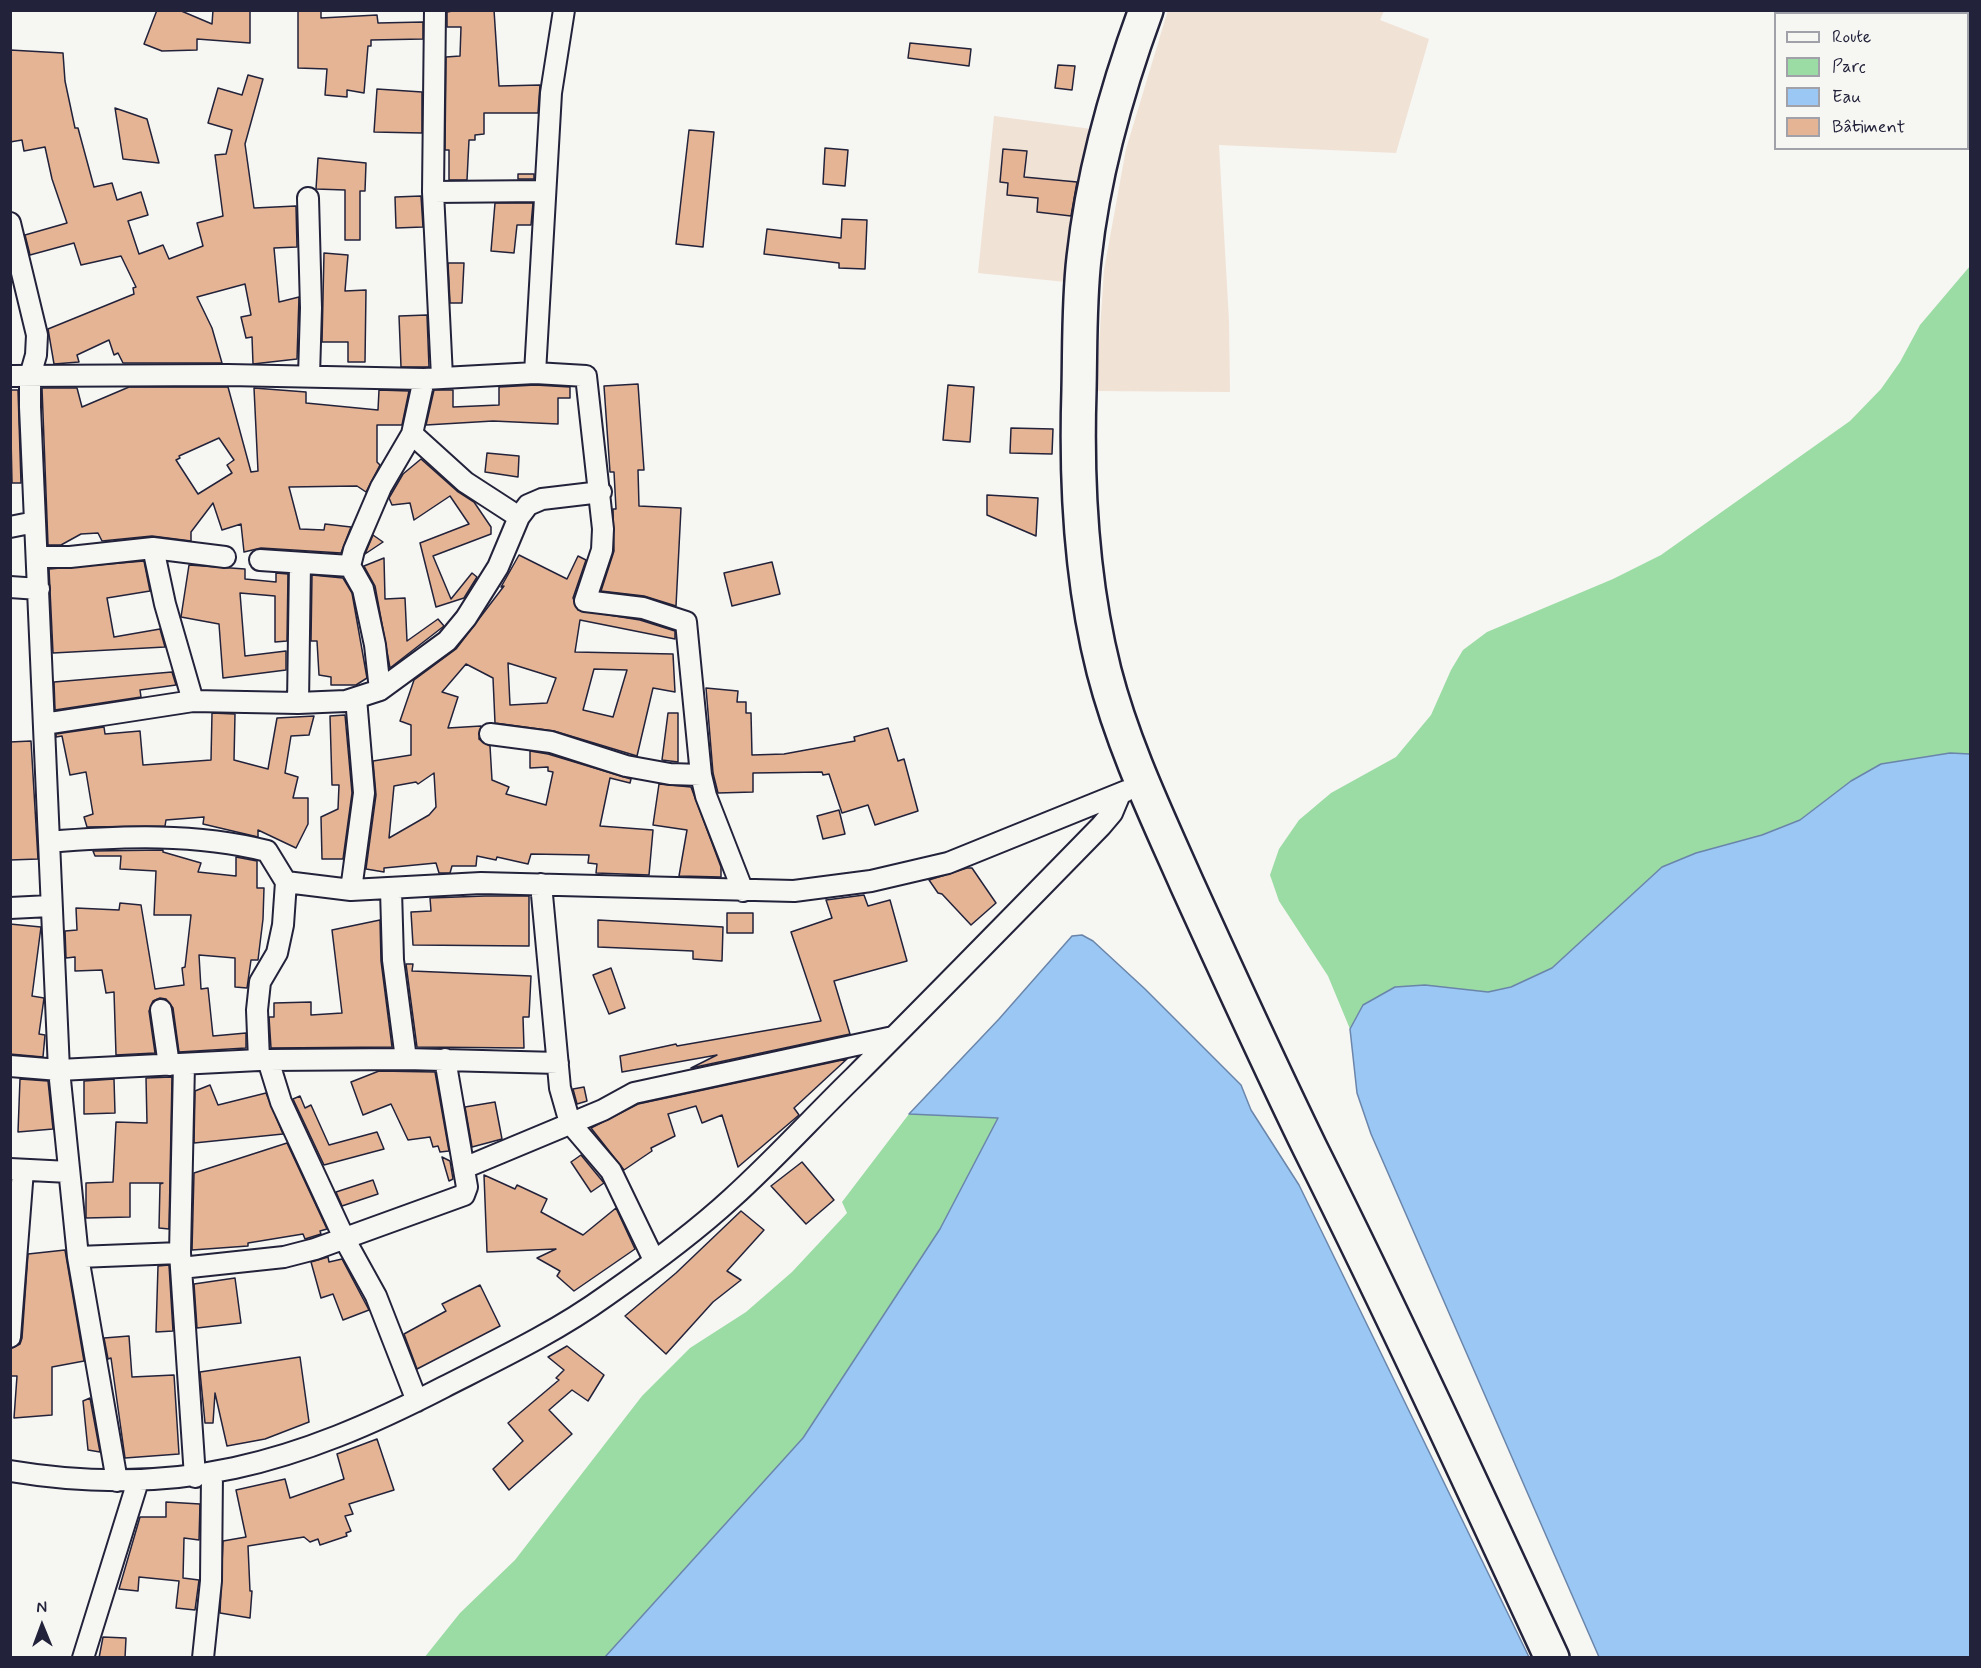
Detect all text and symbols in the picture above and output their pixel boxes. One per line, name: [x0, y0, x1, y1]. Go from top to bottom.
legend: [1774, 12, 1969, 150]
text: Route: [1832, 25, 1871, 49]
text: Parc: [1832, 55, 1866, 79]
text: Eau: [1832, 85, 1861, 109]
text: Bâtiment: [1832, 115, 1905, 139]
north arrow: [12, 1596, 72, 1656]
text: N: [36, 1597, 47, 1618]

